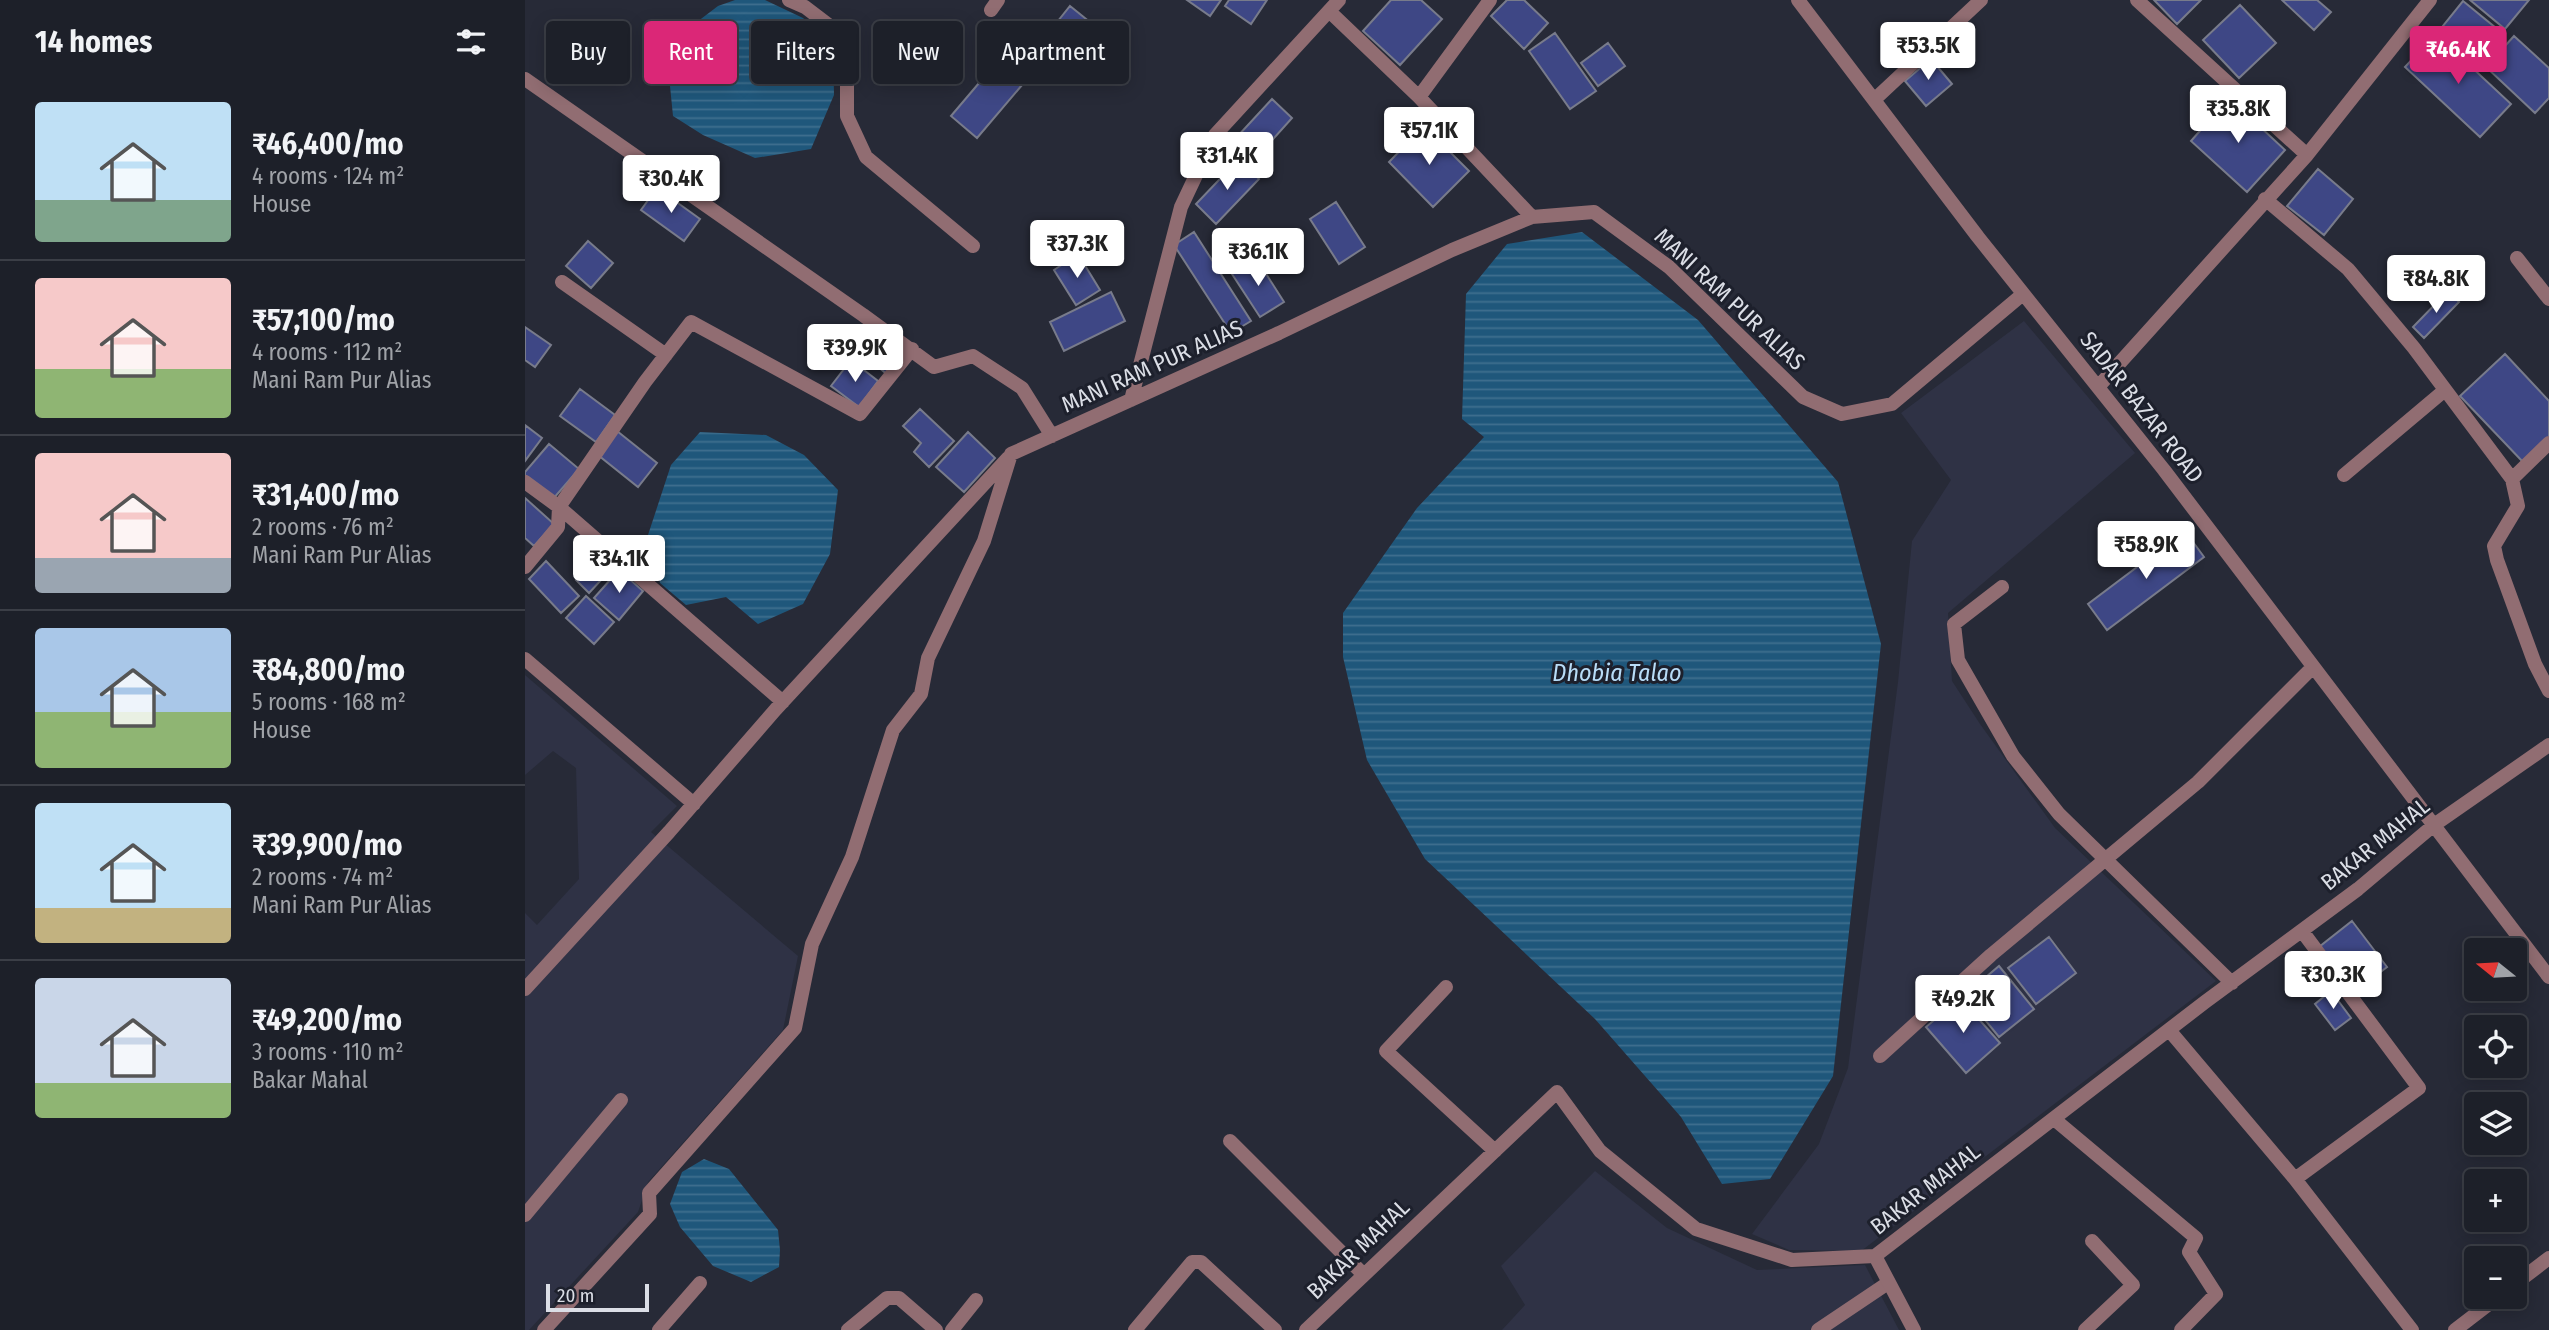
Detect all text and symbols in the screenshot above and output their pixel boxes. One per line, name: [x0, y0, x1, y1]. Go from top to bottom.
chip: Buy: [546, 21, 630, 84]
chip: Rent: [644, 21, 737, 84]
chip: Filters: [751, 21, 859, 84]
chip: New: [873, 21, 963, 84]
chip: Apartment: [977, 21, 1129, 84]
pin: ₹53.5K: [1871, 22, 1985, 82]
icon: filters: [452, 23, 490, 61]
text: 14 homes: [35, 24, 152, 60]
pin: ₹46.4K: [2401, 27, 2515, 86]
text: ₹53.5K: [1896, 31, 1960, 59]
text: ₹46.4K: [2426, 35, 2490, 63]
pin: ₹35.8K: [2181, 86, 2295, 145]
text: ₹35.8K: [2206, 94, 2270, 122]
pin: ₹57.1K: [1372, 108, 1486, 167]
text: ₹57.1K: [1400, 116, 1458, 144]
text: ₹46,400/mo: [252, 126, 404, 162]
icon: home: [91, 130, 175, 214]
pin: ₹31.4K: [1170, 132, 1284, 192]
text: ₹31.4K: [1196, 141, 1258, 169]
pin: ₹30.4K: [614, 156, 728, 215]
text: 4 rooms · 124 m²: [252, 162, 404, 190]
text: ₹30.4K: [639, 164, 703, 192]
text: House: [252, 190, 311, 218]
pin: ₹37.3K: [1020, 220, 1134, 280]
street label: MANI RAM PUR ALIAS: [1649, 222, 1811, 376]
text: ₹37.3K: [1046, 229, 1108, 257]
pin: ₹36.1K: [1201, 229, 1315, 288]
text: ₹36.1K: [1228, 237, 1288, 265]
pin: ₹84.8K: [2379, 256, 2493, 315]
text: ₹84.8K: [2403, 264, 2469, 292]
text: ₹57,100/mo: [252, 302, 395, 338]
icon: home: [91, 306, 175, 390]
street label: MANI RAM PUR ALIAS: [1057, 313, 1247, 419]
pin: ₹39.9K: [798, 324, 912, 384]
street label: SADAR BAZAR ROAD: [2074, 326, 2210, 488]
text: ₹39.9K: [823, 333, 887, 361]
text: 4 rooms · 112 m²: [252, 338, 402, 366]
text: Mani Ram Pur Alias: [252, 366, 431, 394]
text: ₹31,400/mo: [252, 477, 399, 513]
icon: home: [91, 481, 175, 565]
text: 2 rooms · 76 m²: [252, 513, 394, 541]
pin: ₹58.9K: [2089, 522, 2203, 581]
text: ₹58.9K: [2114, 530, 2178, 558]
pin: ₹34.1K: [562, 536, 676, 595]
text: Mani Ram Pur Alias: [252, 541, 431, 569]
text: ₹34.1K: [589, 544, 649, 572]
text: ₹84,800/mo: [252, 652, 405, 688]
icon: home: [91, 656, 175, 740]
water label: Dhobia Talao: [1552, 659, 1682, 687]
text: 5 rooms · 168 m²: [252, 688, 406, 716]
text: House: [252, 716, 311, 744]
street label: BAKAR MAHAL: [2315, 792, 2435, 896]
text: ₹39,900/mo: [252, 827, 403, 863]
icon: home: [91, 831, 175, 915]
text: 2 rooms · 74 m²: [252, 863, 393, 891]
text: Mani Ram Pur Alias: [252, 891, 431, 919]
north arrow: [2464, 938, 2527, 1001]
map controls: [2464, 938, 2527, 1309]
pin: ₹30.3K: [2276, 951, 2390, 1011]
text: ₹30.3K: [2301, 960, 2365, 988]
pin: ₹49.2K: [1906, 976, 2020, 1035]
text: ₹49.2K: [1931, 984, 1995, 1012]
text: ₹49,200/mo: [252, 1002, 402, 1038]
icon: home: [91, 1006, 175, 1090]
button: locate: [2464, 1015, 2527, 1078]
text: 3 rooms · 110 m²: [252, 1038, 403, 1066]
text: Bakar Mahal: [252, 1066, 368, 1094]
button: layers: [2464, 1092, 2527, 1155]
street label: BAKAR MAHAL: [1865, 1138, 1985, 1240]
button: +: [2464, 1169, 2527, 1232]
street label: BAKAR MAHAL: [1301, 1193, 1415, 1305]
button: −: [2464, 1246, 2527, 1309]
scale bar: [546, 1281, 649, 1313]
text: 20 m: [557, 1284, 594, 1307]

